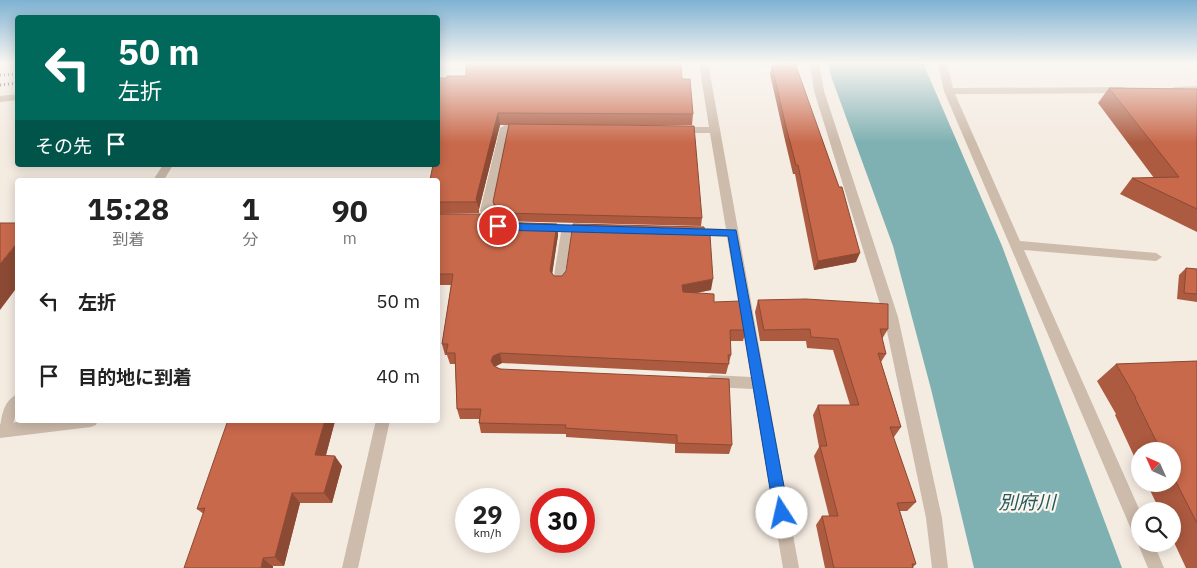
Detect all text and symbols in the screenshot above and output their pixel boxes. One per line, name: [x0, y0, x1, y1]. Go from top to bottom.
text: 50 m: [118, 29, 200, 75]
icon: left: [35, 35, 100, 100]
text: 左折: [118, 76, 162, 105]
icon: arrive: [102, 130, 130, 158]
text: その先: [35, 134, 92, 158]
text: 15:28: [87, 189, 169, 228]
text: 1: [241, 189, 259, 228]
text: 90: [332, 191, 368, 230]
pin: [477, 205, 519, 247]
icon: arrive: [484, 212, 512, 240]
text: m: [343, 228, 357, 248]
text: 到着: [112, 229, 144, 249]
text: 分: [242, 229, 258, 249]
icon: left: [35, 287, 63, 315]
text: 50 m: [376, 289, 420, 313]
text: 左折: [78, 290, 116, 314]
icon: arrive: [35, 362, 63, 390]
text: 40 m: [376, 364, 420, 388]
text: 目的地に到着: [78, 365, 192, 389]
north arrow: [1131, 442, 1181, 492]
map controls: [1131, 442, 1181, 552]
position arrow: [755, 486, 807, 538]
speed limit sign: 30: [530, 488, 595, 553]
water label: 別府川: [998, 490, 1057, 514]
text: 29: [472, 498, 503, 531]
button: search: [1131, 502, 1181, 552]
text: km/h: [473, 525, 502, 540]

